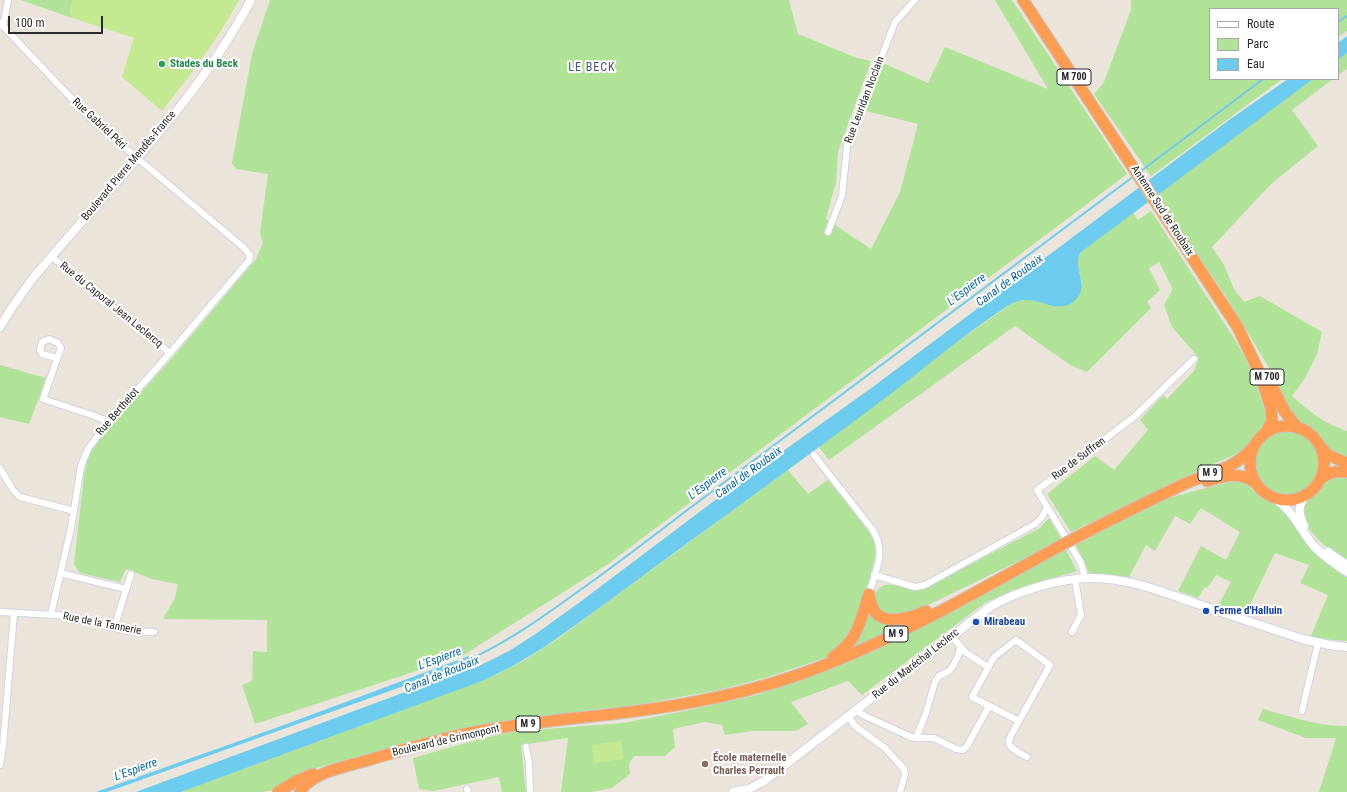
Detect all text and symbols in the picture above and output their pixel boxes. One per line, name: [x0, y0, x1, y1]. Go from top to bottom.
scale bar: [10, 8, 105, 34]
legend: [1209, 8, 1339, 80]
text: 100 m: [15, 16, 45, 30]
text: Route: [1247, 17, 1274, 31]
text: Parc: [1247, 37, 1268, 51]
street label: Rue Leuridan Noclain: [842, 55, 888, 145]
place label: Stades du Beck: [170, 57, 238, 71]
text: Eau: [1247, 57, 1265, 71]
marker: Stades du Beck: [157, 59, 167, 69]
district label: LE BECK: [568, 61, 616, 75]
road number: M 700: [1057, 69, 1091, 85]
street label: Rue Gabriel Péri: [69, 96, 129, 152]
street label: Boulevard Pierre Mendès-France: [79, 108, 179, 224]
street label: Antenne Sud de Roubaix: [1128, 163, 1196, 259]
water label: Canal de Roubaix: [974, 252, 1046, 310]
street label: Rue du Caporal Jean Leclercq: [57, 259, 165, 351]
water label: L'Espierre: [945, 271, 989, 309]
road number: M 700: [1250, 369, 1284, 385]
street label: Rue Berthelot: [94, 386, 142, 438]
street label: Rue de Suffren: [1050, 435, 1108, 483]
water label: Canal de Roubaix: [713, 444, 785, 502]
water label: L'Espierre: [686, 465, 730, 503]
road number: M 9: [1198, 465, 1222, 481]
place label: Ferme d'Halluin: [1214, 604, 1282, 618]
marker: Ferme d'Halluin: [1201, 606, 1211, 616]
street label: Rue de la Tannerie: [62, 610, 142, 638]
place label: Mirabeau: [984, 615, 1025, 629]
marker: Mirabeau: [971, 617, 981, 627]
street label: Rue du Maréchal Leclerc: [870, 626, 962, 702]
road number: M 9: [884, 626, 908, 642]
water label: L'Espierre: [416, 645, 464, 673]
water label: Canal de Roubaix: [402, 653, 482, 697]
road number: M 9: [516, 716, 540, 732]
street label: Boulevard de Grimonpont: [391, 722, 501, 760]
place label: École maternelle Charles Perrault: [713, 751, 787, 777]
water label: L'Espierre: [112, 756, 160, 784]
marker: École maternelle Charles Perrault: [700, 759, 710, 769]

